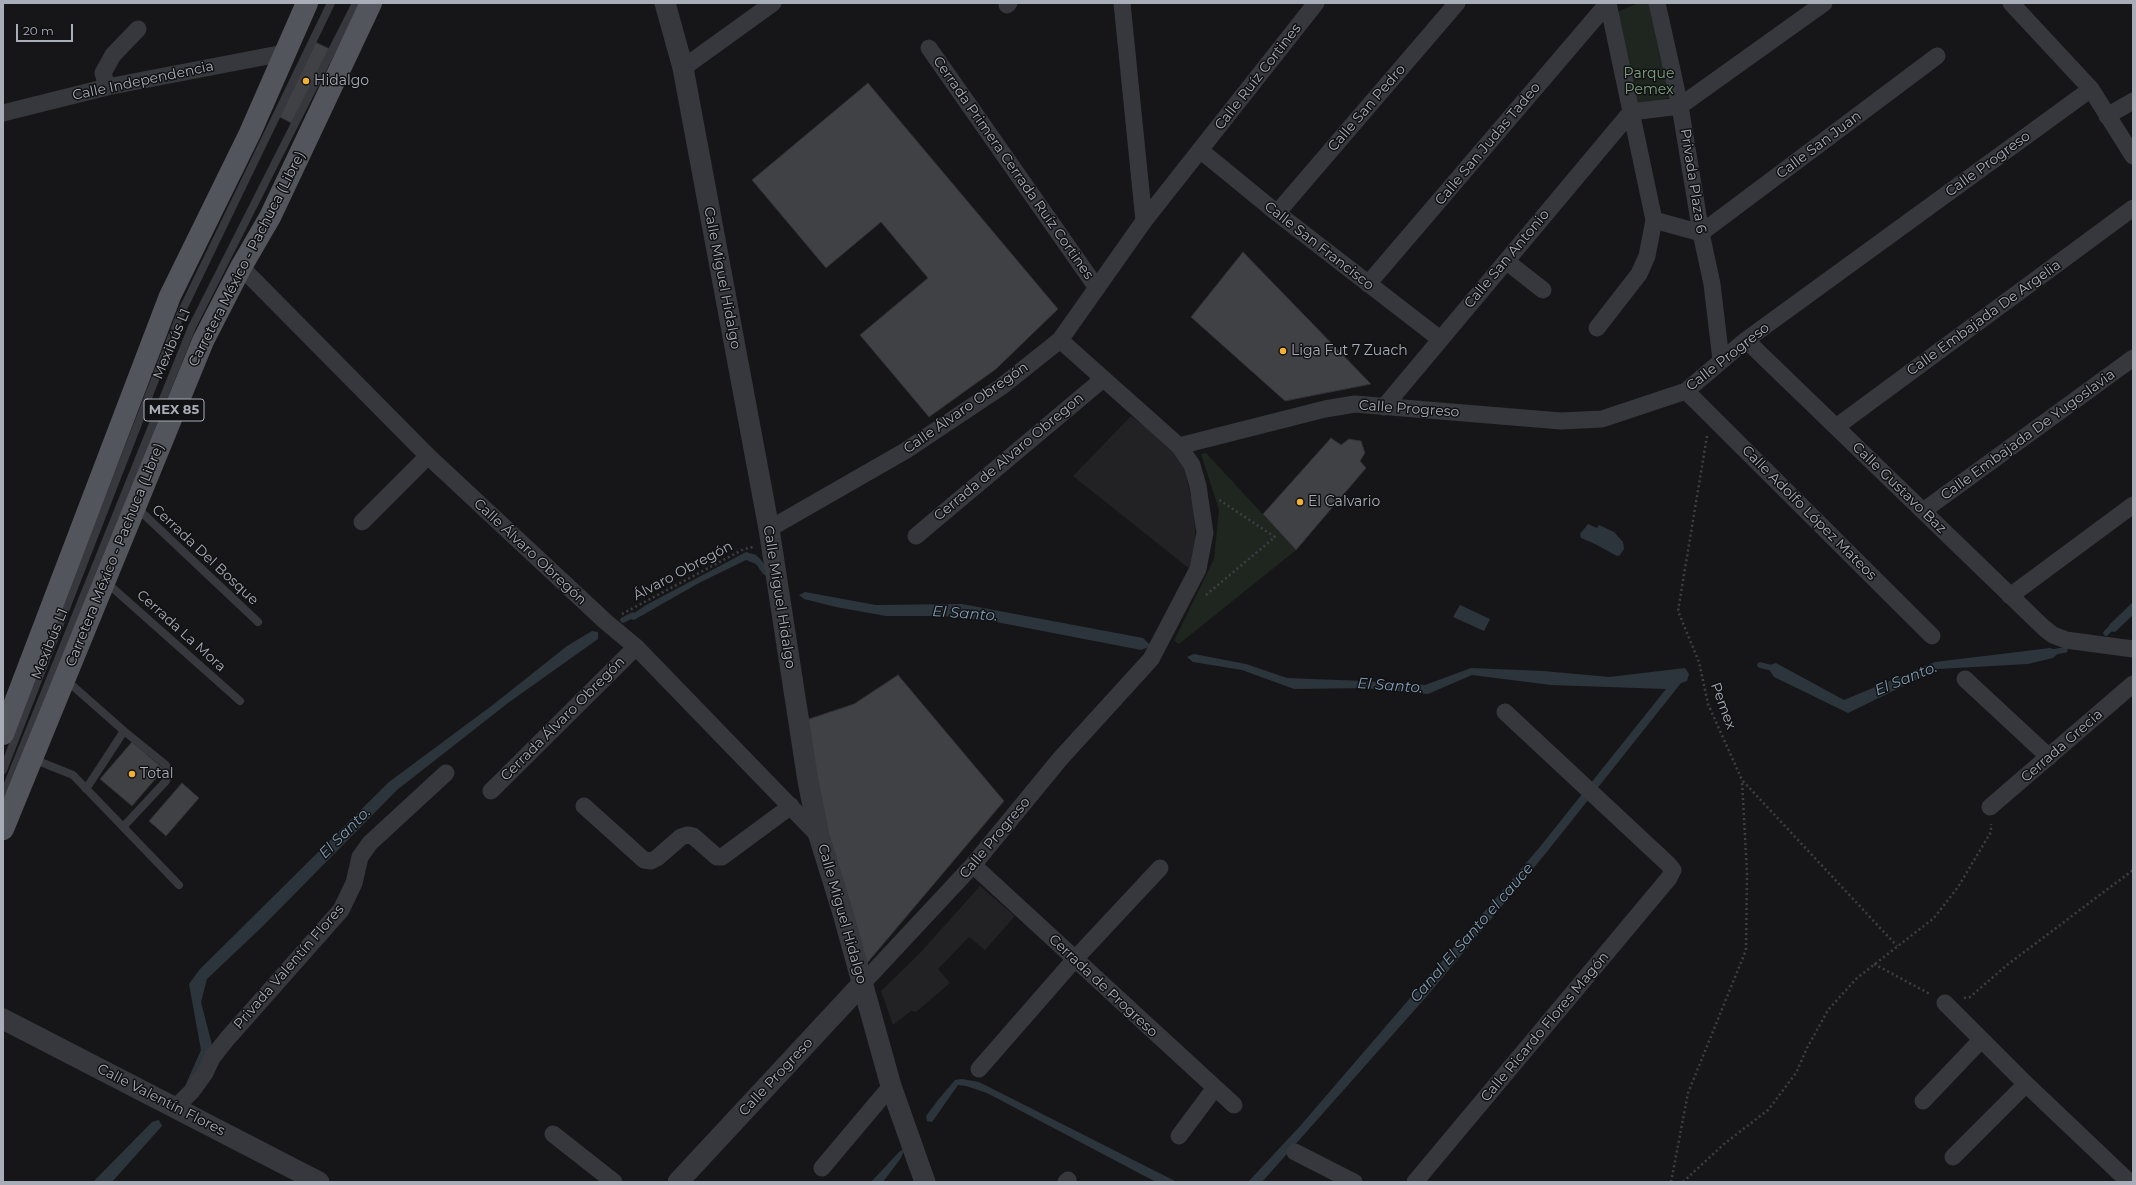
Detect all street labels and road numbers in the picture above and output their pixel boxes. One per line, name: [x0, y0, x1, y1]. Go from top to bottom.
street label: Calle Ruíz Cortines: [1211, 21, 1305, 133]
street label: Cerrada Primera Cerrada Ruíz Cortines: [929, 53, 1097, 283]
street label: Calle Independencia: [71, 58, 215, 104]
street label: Calle San Pedro: [1325, 61, 1409, 155]
street label: Calle San Judas Tadeo: [1432, 79, 1544, 209]
street label: Calle San Juan: [1773, 108, 1865, 182]
street label: Privada Plaza 6: [1676, 127, 1710, 235]
street label: Calle Progreso: [1942, 128, 2034, 200]
street label: Carretera México - Pachuca (Libre): [185, 148, 309, 370]
street label: Calle San Francisco: [1261, 198, 1377, 294]
street label: Calle Miguel Hidalgo: [700, 205, 744, 351]
street label: Calle San Antonio: [1461, 206, 1553, 312]
street label: Calle Embajada De Argelia: [1904, 256, 2064, 380]
street label: Mexibús L1: [150, 306, 194, 382]
street label: Calle Progreso: [1683, 319, 1773, 395]
street label: Calle Álvaro Obregón: [901, 359, 1031, 457]
street label: Calle Embajada De Yugoslavia: [1938, 366, 2118, 504]
street label: Cerrada de Alvaro Obregon: [931, 389, 1087, 525]
street label: Calle Progreso: [1358, 397, 1460, 421]
road number: MEX 85: [144, 399, 204, 421]
street label: Calle Gustavo Baz: [1849, 439, 1949, 537]
street label: Carretera México - Pachuca (Libre): [62, 441, 168, 669]
street label: Calle Adolfo López Mateos: [1738, 442, 1880, 584]
street label: Calle Álvaro Obregón: [470, 495, 590, 609]
street label: Cerrada Del Bosque: [148, 501, 262, 609]
street label: Calle Miguel Hidalgo: [759, 524, 799, 670]
street label: Álvaro Obregón: [630, 538, 736, 604]
street label: Cerrada La Mora: [133, 587, 229, 675]
street label: Mexibús L1: [28, 606, 72, 682]
street label: Cerrada Álvaro Obregón: [497, 653, 629, 785]
street label: Pemex: [1707, 680, 1739, 732]
street label: Cerrada Grecia: [2018, 706, 2106, 786]
street label: Calle Progreso: [956, 794, 1034, 882]
street label: Calle Miguel Hidalgo: [814, 842, 870, 986]
street label: Privada Valentín Flores: [230, 901, 348, 1033]
street label: Cerrada de Progreso: [1045, 931, 1161, 1041]
street label: Calle Ricardo Flores Magón: [1477, 949, 1613, 1105]
street label: Calle Progreso: [735, 1034, 817, 1120]
street label: Calle Valentín Flores: [94, 1060, 228, 1140]

